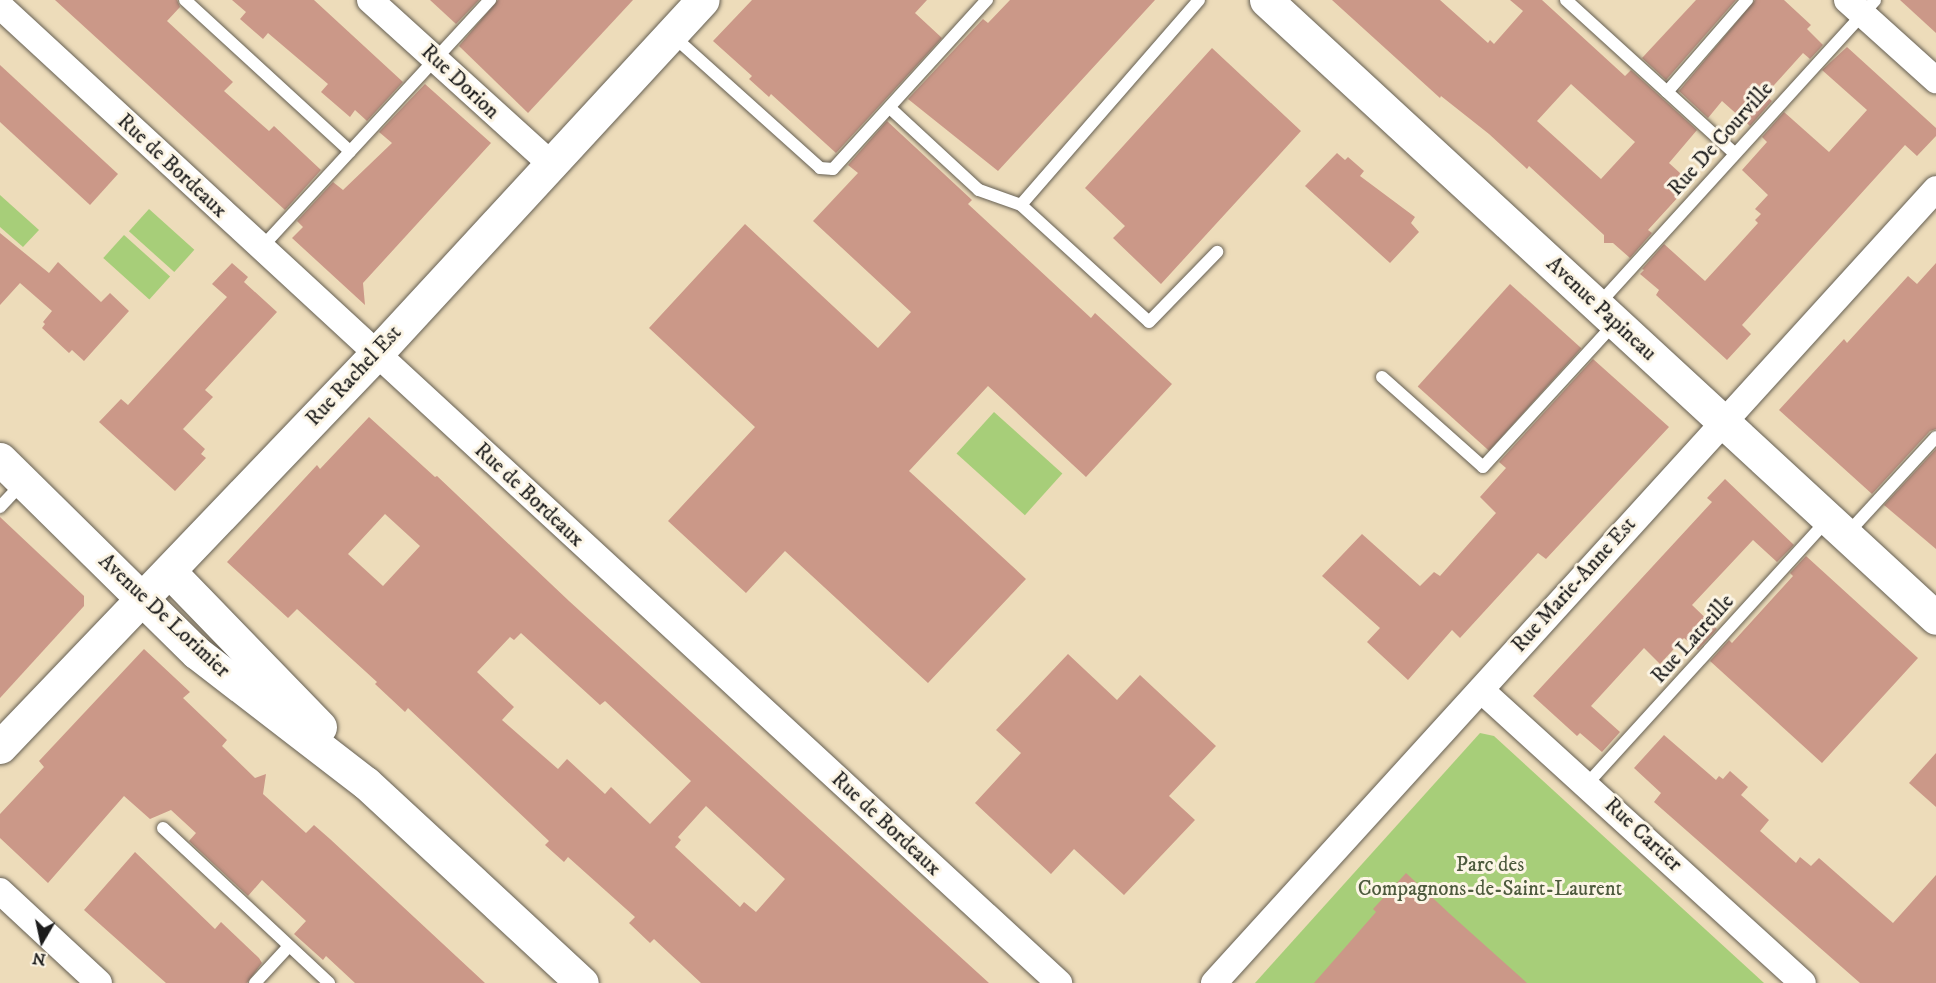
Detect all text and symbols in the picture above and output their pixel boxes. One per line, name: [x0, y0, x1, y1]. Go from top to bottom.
street label: Rue Dorion: [416, 40, 504, 124]
street label: Rue De Courville: [1663, 77, 1779, 201]
street label: Rue de Bordeaux: [112, 109, 232, 223]
street label: Avenue Papineau: [1541, 252, 1661, 366]
street label: Rue Rachel Est: [301, 320, 407, 432]
street label: Rue de Bordeaux: [469, 438, 589, 552]
street label: Rue Marie-Anne Est: [1507, 512, 1641, 658]
street label: Avenue De Lorimier: [93, 549, 235, 683]
street label: Rue Latreille: [1646, 589, 1740, 689]
street label: Rue de Bordeaux: [826, 767, 946, 881]
street label: Rue Cartier: [1599, 793, 1687, 877]
park label: Parc des Compagnons-de-Saint-Laurent: [1358, 852, 1622, 902]
north arrow: [12, 911, 72, 971]
text: N: [31, 948, 47, 970]

